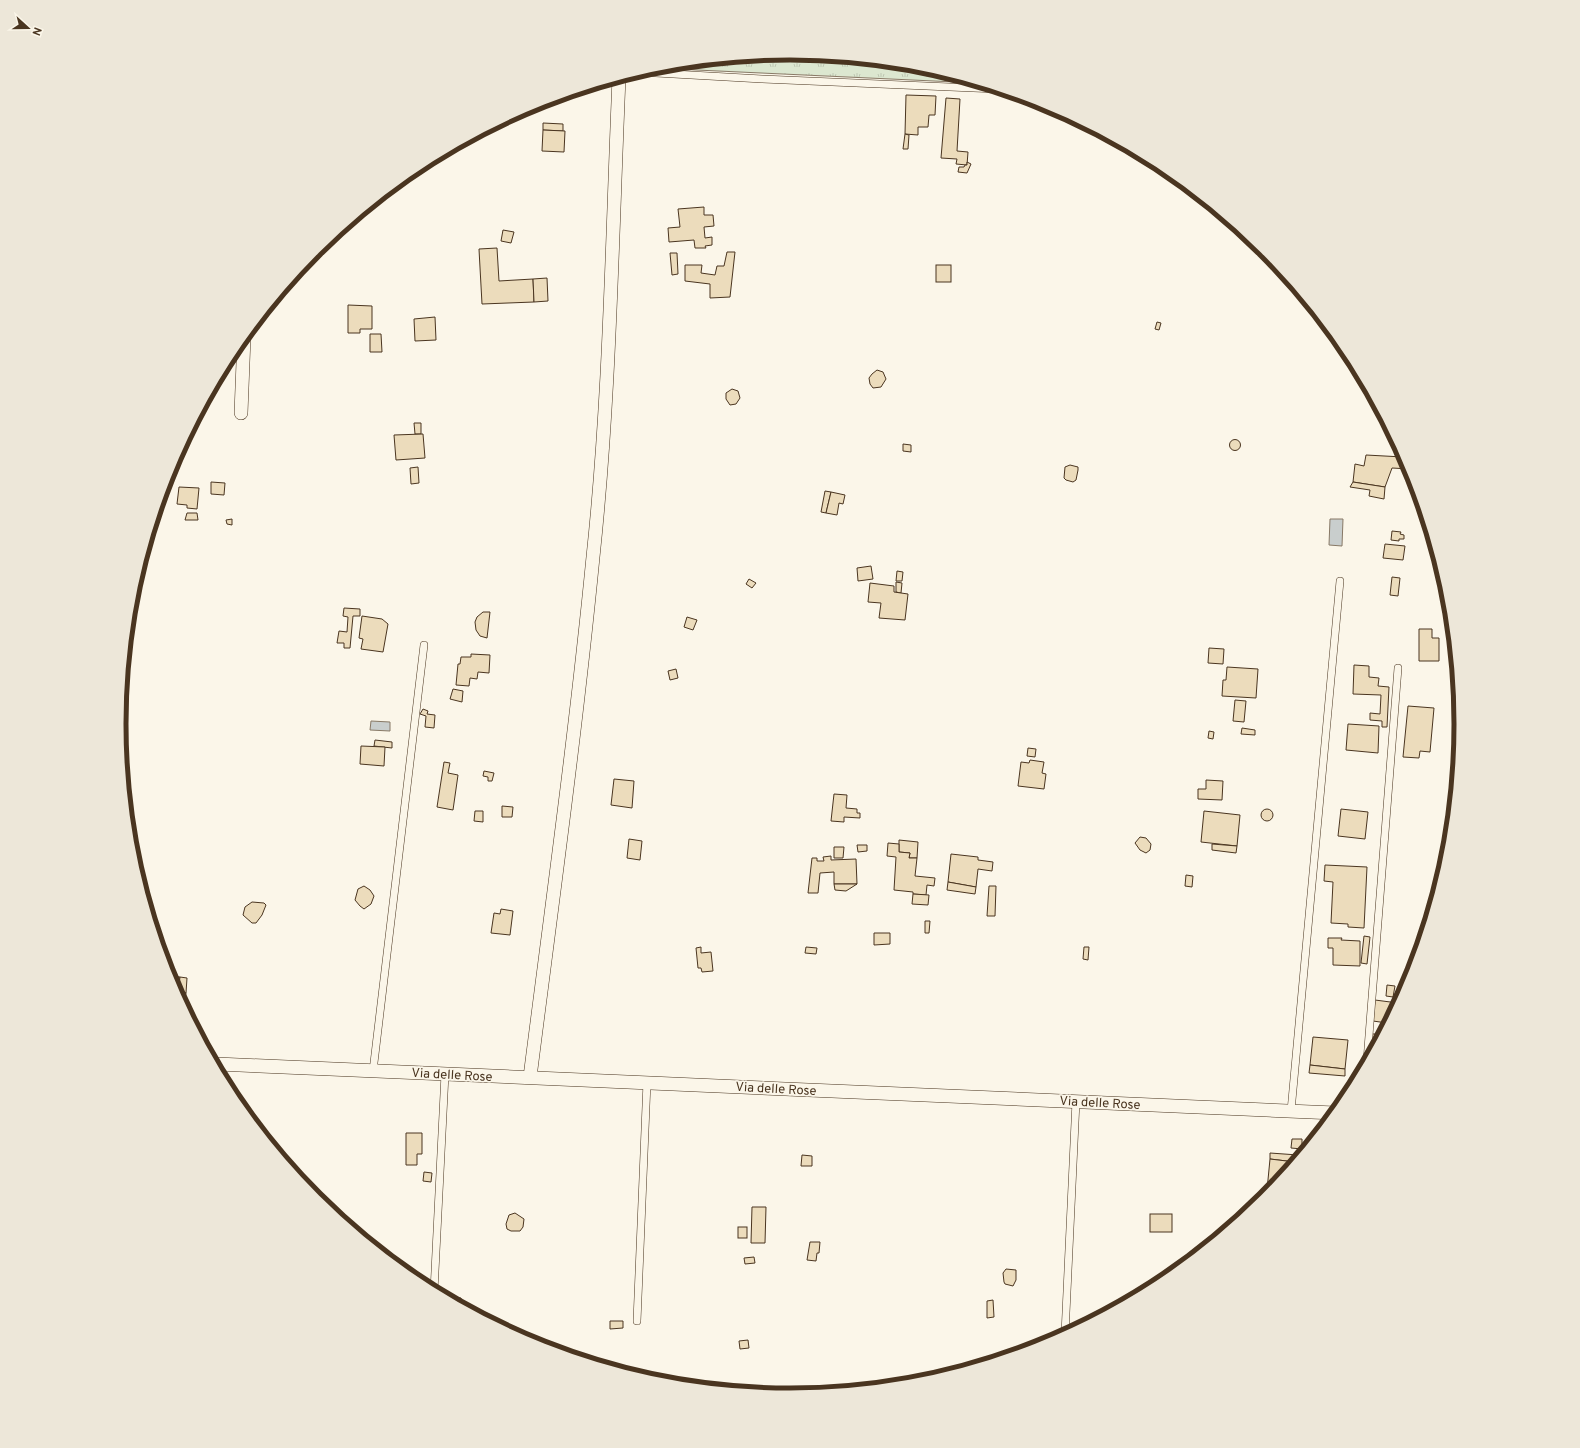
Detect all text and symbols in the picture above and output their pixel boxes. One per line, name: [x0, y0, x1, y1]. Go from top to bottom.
north arrow: [8, 8, 48, 48]
text: N: [28, 25, 44, 37]
street label: Via delle Rose: [411, 1066, 493, 1086]
street label: Via delle Rose: [735, 1080, 817, 1100]
street label: Via delle Rose: [1059, 1094, 1141, 1114]

